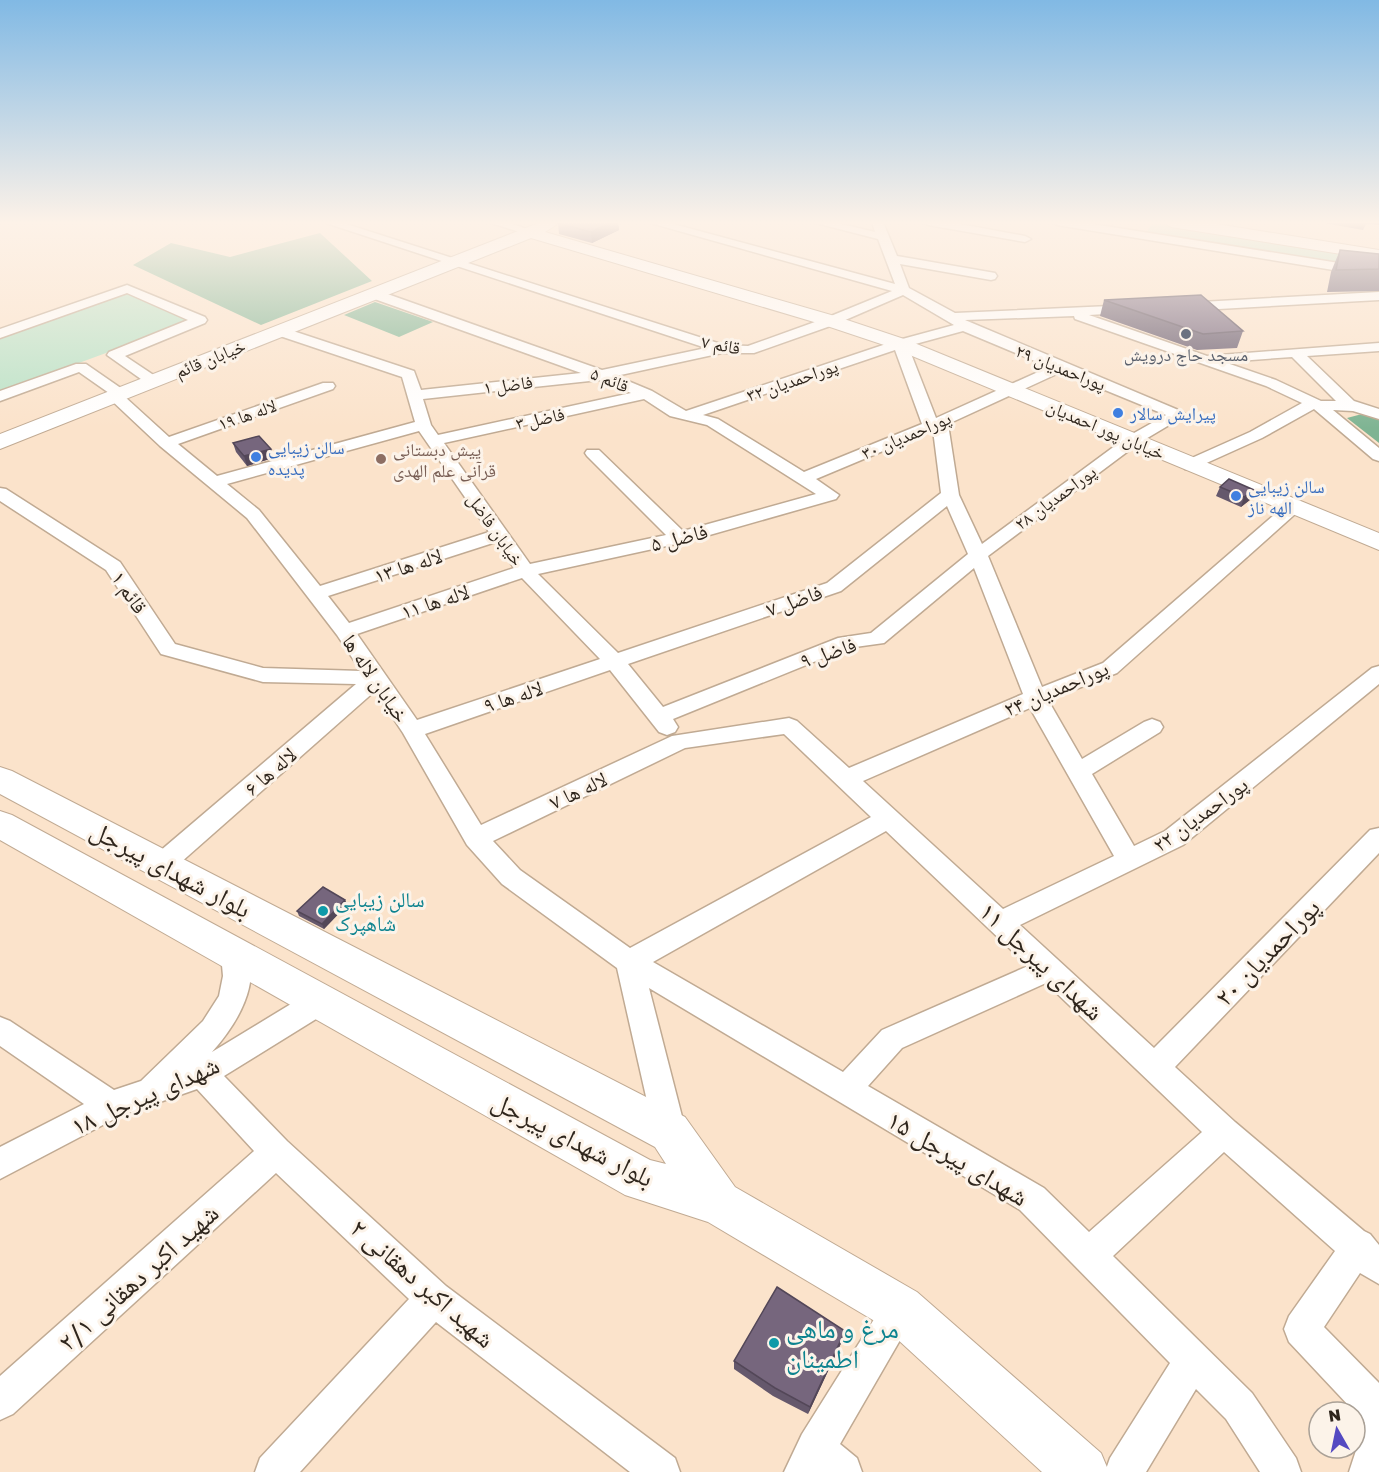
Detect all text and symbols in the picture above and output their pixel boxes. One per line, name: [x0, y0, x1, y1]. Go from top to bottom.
marker: مسجد حاج درویش: [1179, 327, 1193, 341]
street label: قائم ۷: [699, 329, 742, 360]
street label: خیابان قائم: [172, 334, 249, 384]
street label: پوراحمدیان ۲۹: [1012, 339, 1109, 396]
place label: مسجد حاج درویش: [1124, 343, 1248, 367]
street label: پوراحمدیان ۳۲: [743, 354, 841, 407]
street label: قائم ۵: [587, 361, 632, 398]
street label: فاضل ۱: [482, 370, 534, 399]
street label: لاله ها ۱۹: [215, 394, 279, 434]
street label: خیابان پور احمدیان: [1043, 394, 1168, 465]
street label: فاضل ۳: [514, 402, 567, 435]
place label: پیرایش سالار: [1129, 402, 1216, 425]
street label: پوراحمدیان ۳۰: [858, 406, 955, 465]
marker: پیرایش سالار: [1111, 406, 1125, 420]
place label: سالن زیبایی پدیده: [268, 436, 345, 480]
place label: پیش دبستانی قرآنی علم الهدی: [393, 438, 496, 483]
marker: سالن زیبایی پدیده: [249, 450, 263, 464]
marker: پیش دبستانی قرآنی علم الهدی: [374, 452, 388, 466]
street label: پوراحمدیان ۲۸: [1010, 460, 1101, 535]
place label: سالن زیبایی الهه ناز: [1247, 475, 1325, 518]
street label: خیابان فاضل: [462, 488, 529, 570]
marker: سالن زیبایی الهه ناز: [1229, 489, 1243, 503]
street label: فاضل ۵: [648, 517, 710, 558]
street label: لاله ها ۱۳: [371, 542, 445, 588]
street label: قائم ۱: [105, 566, 154, 619]
street label: لاله ها ۱۱: [398, 578, 472, 624]
street label: فاضل ۷: [762, 578, 826, 623]
street label: خیابان لاله ها: [337, 629, 415, 727]
street label: فاضل ۹: [797, 631, 860, 674]
street label: پوراحمدیان ۲۴: [1000, 654, 1112, 722]
street label: لاله ها ۹: [480, 674, 546, 718]
street label: لاله ها ۶: [239, 741, 301, 801]
street label: لاله ها ۷: [545, 765, 611, 815]
street label: پوراحمدیان ۲۲: [1147, 771, 1253, 857]
street label: بلوار شهدای پیرجل: [85, 814, 257, 925]
place label: سالن زیبایی شاهپرک: [335, 886, 425, 936]
street label: پوراحمدیان ۲۰: [1208, 892, 1327, 1013]
street label: شهدای پیرجل ۱۱: [973, 896, 1111, 1027]
marker: سالن زیبایی شاهپرک: [316, 904, 330, 918]
street label: شهدای پیرجل ۱۸: [66, 1049, 224, 1143]
street label: بلوار شهدای پیرجل: [486, 1085, 659, 1194]
street label: شهدای پیرجل ۱۵: [881, 1104, 1034, 1213]
street label: شهید اکبر دهقانی ۲/۱: [52, 1197, 225, 1358]
street label: شهید اکبر دهقانی ۲: [344, 1212, 501, 1355]
place label: مرغ و ماهی اطمینان: [786, 1313, 899, 1375]
marker: مرغ و ماهی اطمینان: [767, 1336, 781, 1350]
north arrow: [1307, 1400, 1367, 1460]
text: N: [1327, 1404, 1342, 1426]

